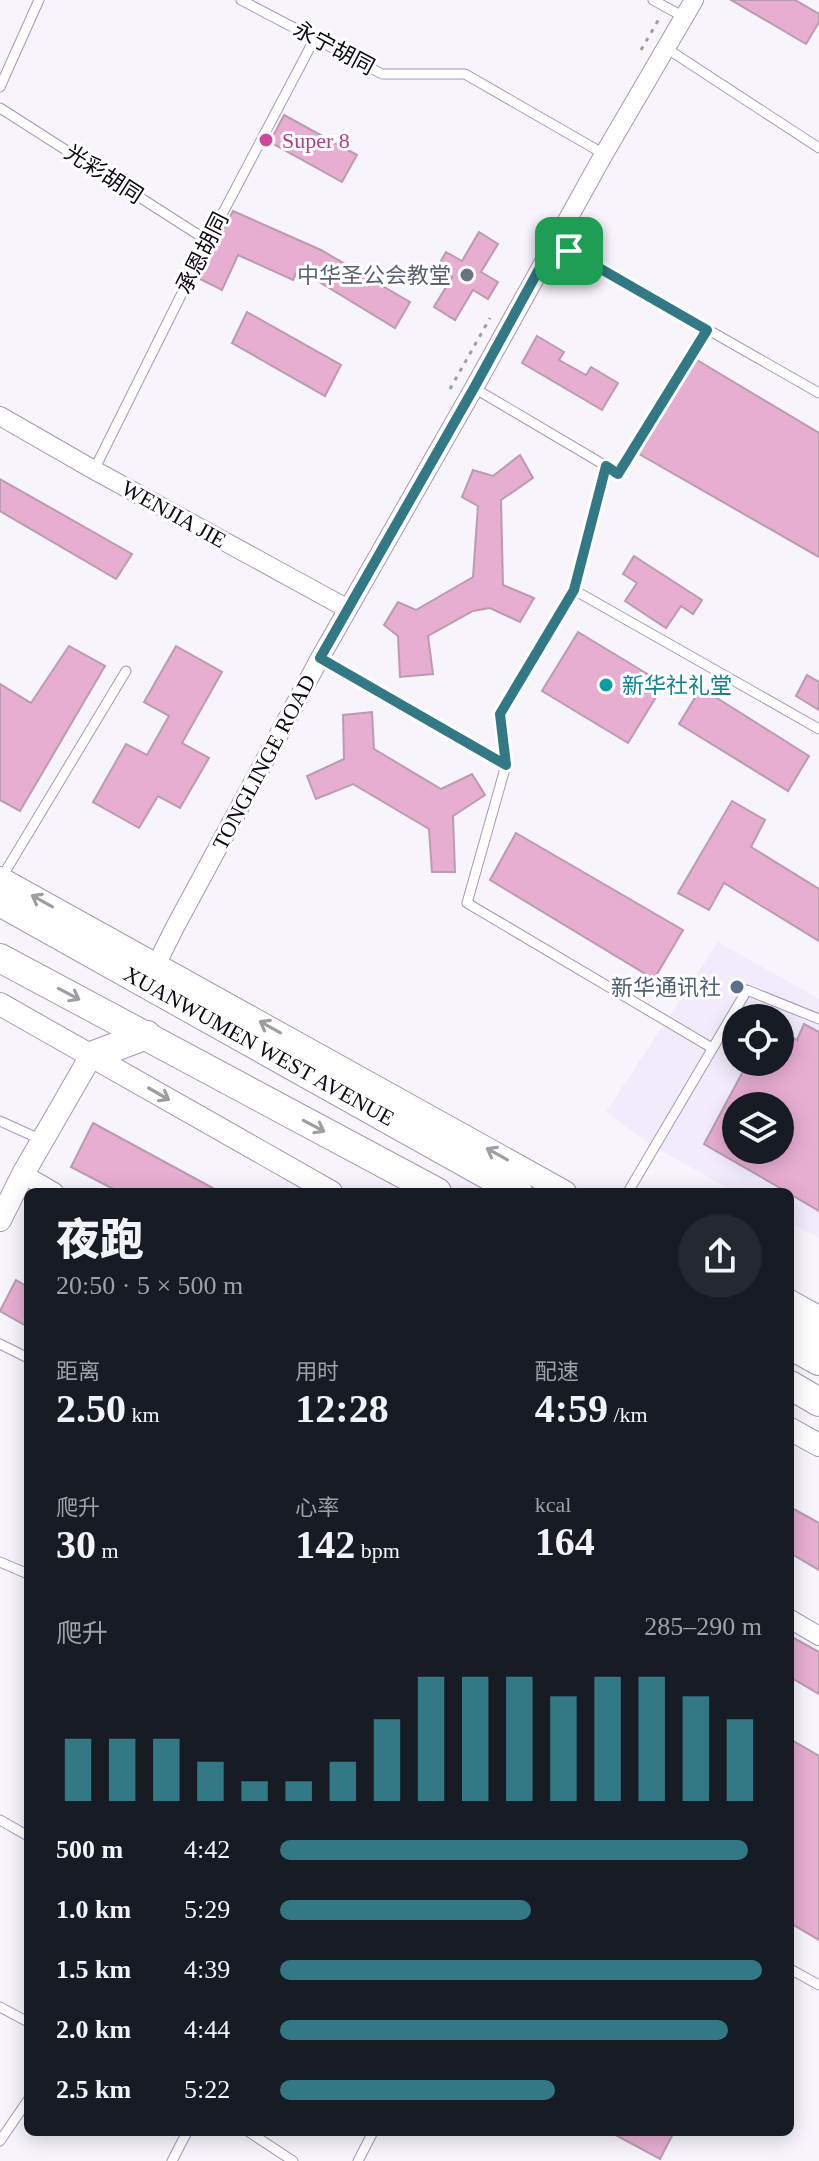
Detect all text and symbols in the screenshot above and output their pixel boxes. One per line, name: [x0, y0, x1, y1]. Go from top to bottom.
street label: 永宁胡同: [289, 16, 379, 80]
place label: Super 8: [282, 128, 350, 153]
marker: Super 8: [257, 131, 275, 149]
street label: 光彩胡同: [60, 140, 148, 208]
street label: 承恩胡同: [171, 208, 233, 298]
pin: [535, 217, 603, 285]
icon: arrive: [547, 229, 591, 273]
place label: 中华圣公会教堂: [297, 263, 451, 288]
marker: 中华圣公会教堂: [458, 266, 476, 284]
street label: WENJIA JIE: [117, 475, 231, 553]
street label: TONGLINGE ROAD: [207, 670, 321, 854]
place label: 新华社礼堂: [622, 673, 732, 698]
marker: 新华社礼堂: [597, 676, 615, 694]
one-way arrow: [31, 893, 54, 909]
street label: XUANWUMEN WEST AVENUE: [119, 961, 399, 1131]
place label: 新华通讯社: [611, 975, 721, 1000]
marker: 新华通讯社: [728, 978, 746, 996]
one-way arrow: [57, 986, 81, 1002]
map controls: [722, 1004, 794, 1164]
button: locate: [722, 1004, 794, 1076]
one-way arrow: [259, 1019, 282, 1035]
one-way arrow: [147, 1086, 170, 1102]
button: layers: [722, 1092, 794, 1164]
one-way arrow: [302, 1118, 326, 1134]
one-way arrow: [485, 1146, 509, 1161]
button: share: [678, 1214, 762, 1298]
text: 夜跑: [56, 1216, 144, 1265]
text: 20:50 · 5 × 500 m: [56, 1271, 243, 1300]
text: 距离: [56, 1359, 100, 1384]
text: 用时: [295, 1359, 339, 1384]
text: 配速: [535, 1359, 579, 1384]
text: 2.50: [56, 1386, 126, 1431]
text: 12:28: [295, 1386, 389, 1431]
text: 4:59: [535, 1386, 608, 1431]
text: km: [126, 1402, 160, 1427]
text: /km: [608, 1402, 648, 1427]
text: kcal: [535, 1492, 571, 1517]
text: 爬升: [56, 1495, 100, 1520]
text: 心率: [295, 1495, 339, 1520]
text: 164: [535, 1519, 595, 1564]
text: 30: [56, 1522, 96, 1567]
text: 142: [295, 1522, 355, 1567]
text: m: [96, 1538, 119, 1563]
text: bpm: [355, 1538, 400, 1563]
text: 285–290 m: [644, 1612, 762, 1641]
text: 爬升: [56, 1619, 108, 1648]
text: 500 m: [56, 1835, 123, 1864]
text: 4:42: [184, 1835, 230, 1864]
text: 1.0 km: [56, 1895, 131, 1924]
text: 5:29: [184, 1895, 230, 1924]
text: 1.5 km: [56, 1955, 131, 1984]
text: 4:39: [184, 1955, 230, 1984]
text: 2.0 km: [56, 2015, 131, 2044]
text: 4:44: [184, 2015, 230, 2044]
text: 2.5 km: [56, 2075, 131, 2104]
text: 5:22: [184, 2075, 230, 2104]

